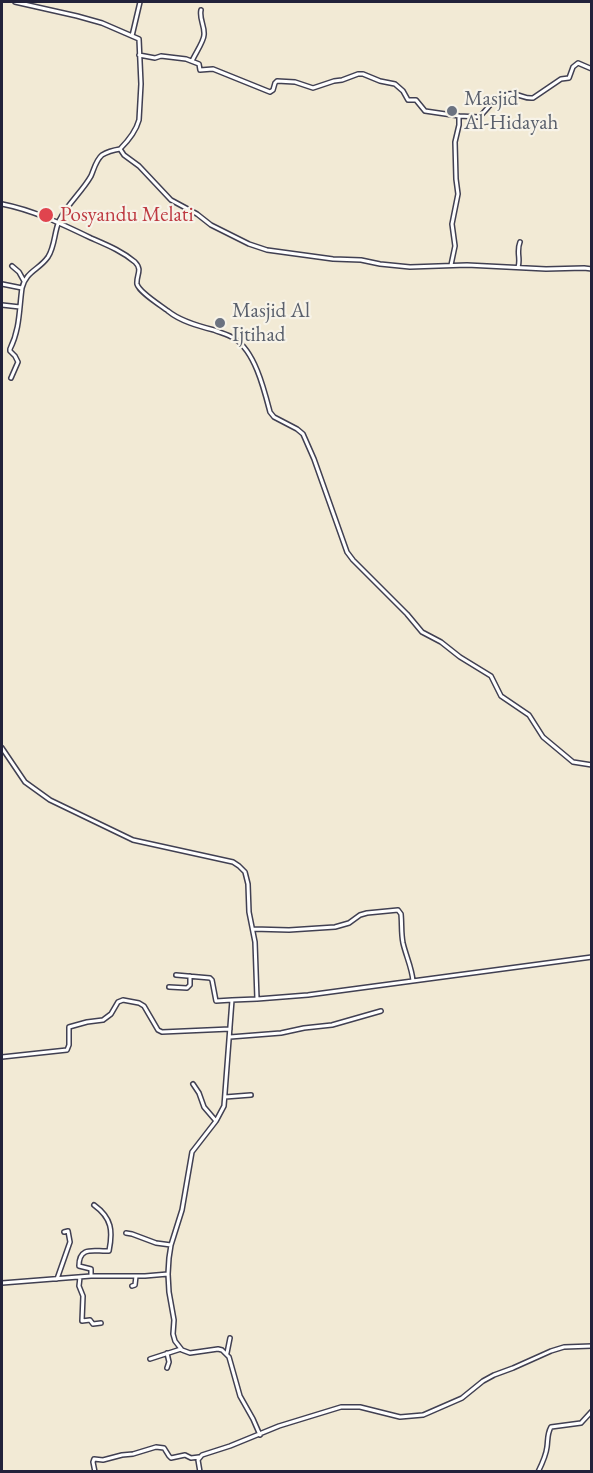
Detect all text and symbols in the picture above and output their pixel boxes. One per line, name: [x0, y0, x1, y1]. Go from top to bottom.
place label: Masjid Al-Hidayah: [464, 86, 558, 136]
marker: Masjid Al-Hidayah: [445, 104, 459, 118]
place label: Posyandu Melati: [60, 202, 194, 228]
marker: Posyandu Melati: [37, 206, 55, 224]
place label: Masjid Al Ijtihad: [232, 298, 310, 348]
marker: Masjid Al Ijtihad: [213, 316, 227, 330]

